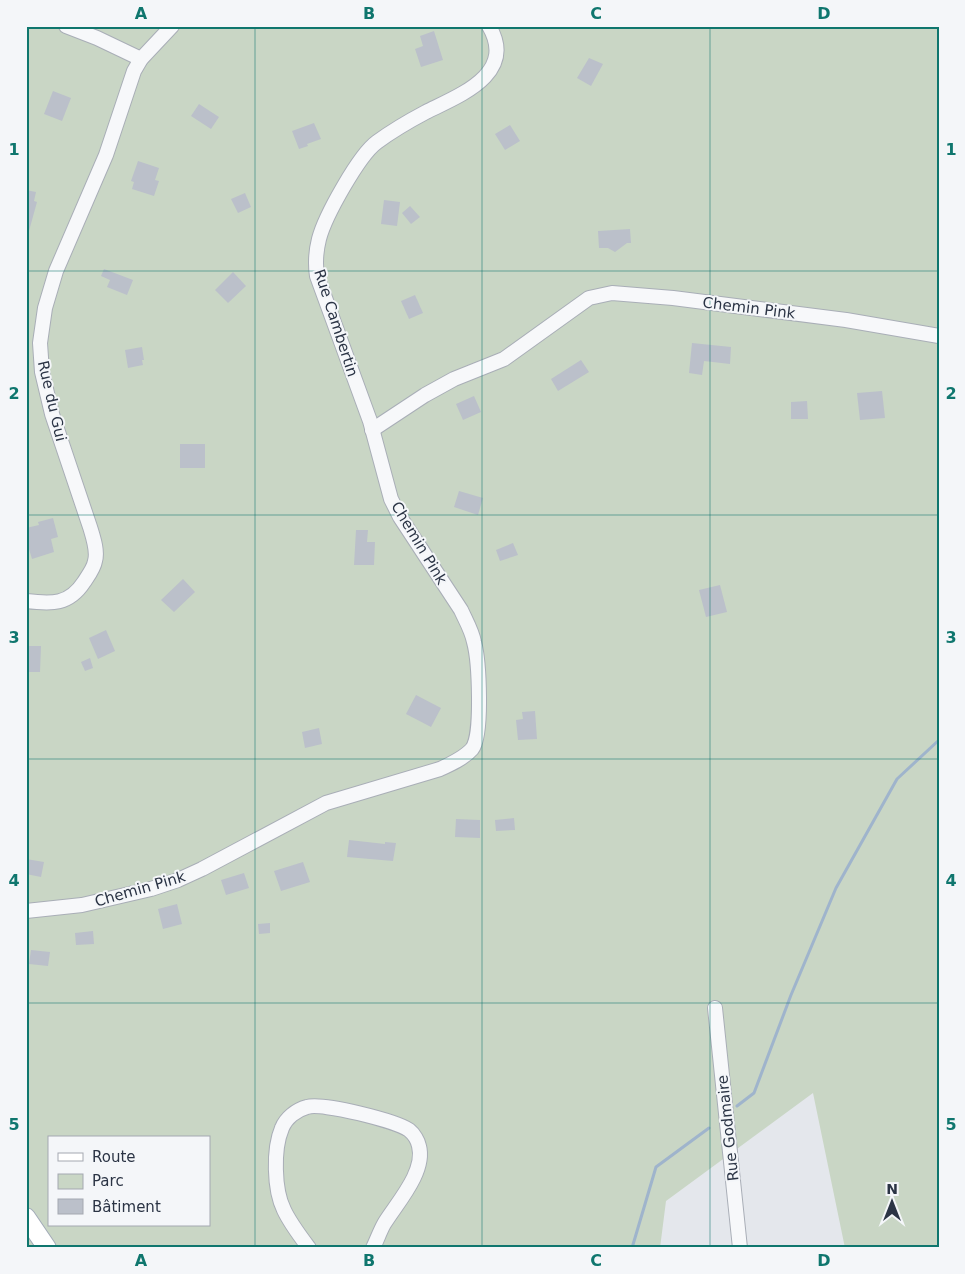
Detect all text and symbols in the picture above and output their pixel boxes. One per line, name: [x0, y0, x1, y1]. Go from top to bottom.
text: A: [135, 4, 148, 23]
text: B: [363, 4, 375, 23]
text: C: [590, 4, 602, 23]
text: D: [817, 4, 831, 23]
text: 1: [8, 140, 20, 159]
text: 1: [945, 140, 957, 159]
street label: Rue Cambertin: [310, 267, 362, 379]
street label: Chemin Pink: [702, 293, 797, 323]
street label: Rue du Gui: [34, 359, 70, 443]
text: 2: [8, 384, 20, 403]
text: 2: [945, 384, 957, 403]
street label: Chemin Pink: [387, 498, 451, 588]
text: 3: [8, 628, 20, 647]
text: 3: [945, 628, 957, 647]
street label: Chemin Pink: [93, 867, 188, 911]
text: 4: [8, 871, 20, 890]
text: 4: [945, 871, 957, 890]
street label: Rue Godmaire: [713, 1074, 743, 1182]
text: 5: [8, 1115, 20, 1134]
text: 5: [945, 1115, 957, 1134]
legend: [48, 1136, 210, 1226]
text: Route: [92, 1148, 136, 1166]
text: Parc: [92, 1172, 124, 1190]
north arrow: [868, 1176, 918, 1226]
text: N: [886, 1181, 898, 1197]
text: Bâtiment: [92, 1198, 161, 1216]
text: A: [135, 1251, 148, 1270]
text: B: [363, 1251, 375, 1270]
text: C: [590, 1251, 602, 1270]
text: D: [817, 1251, 831, 1270]

